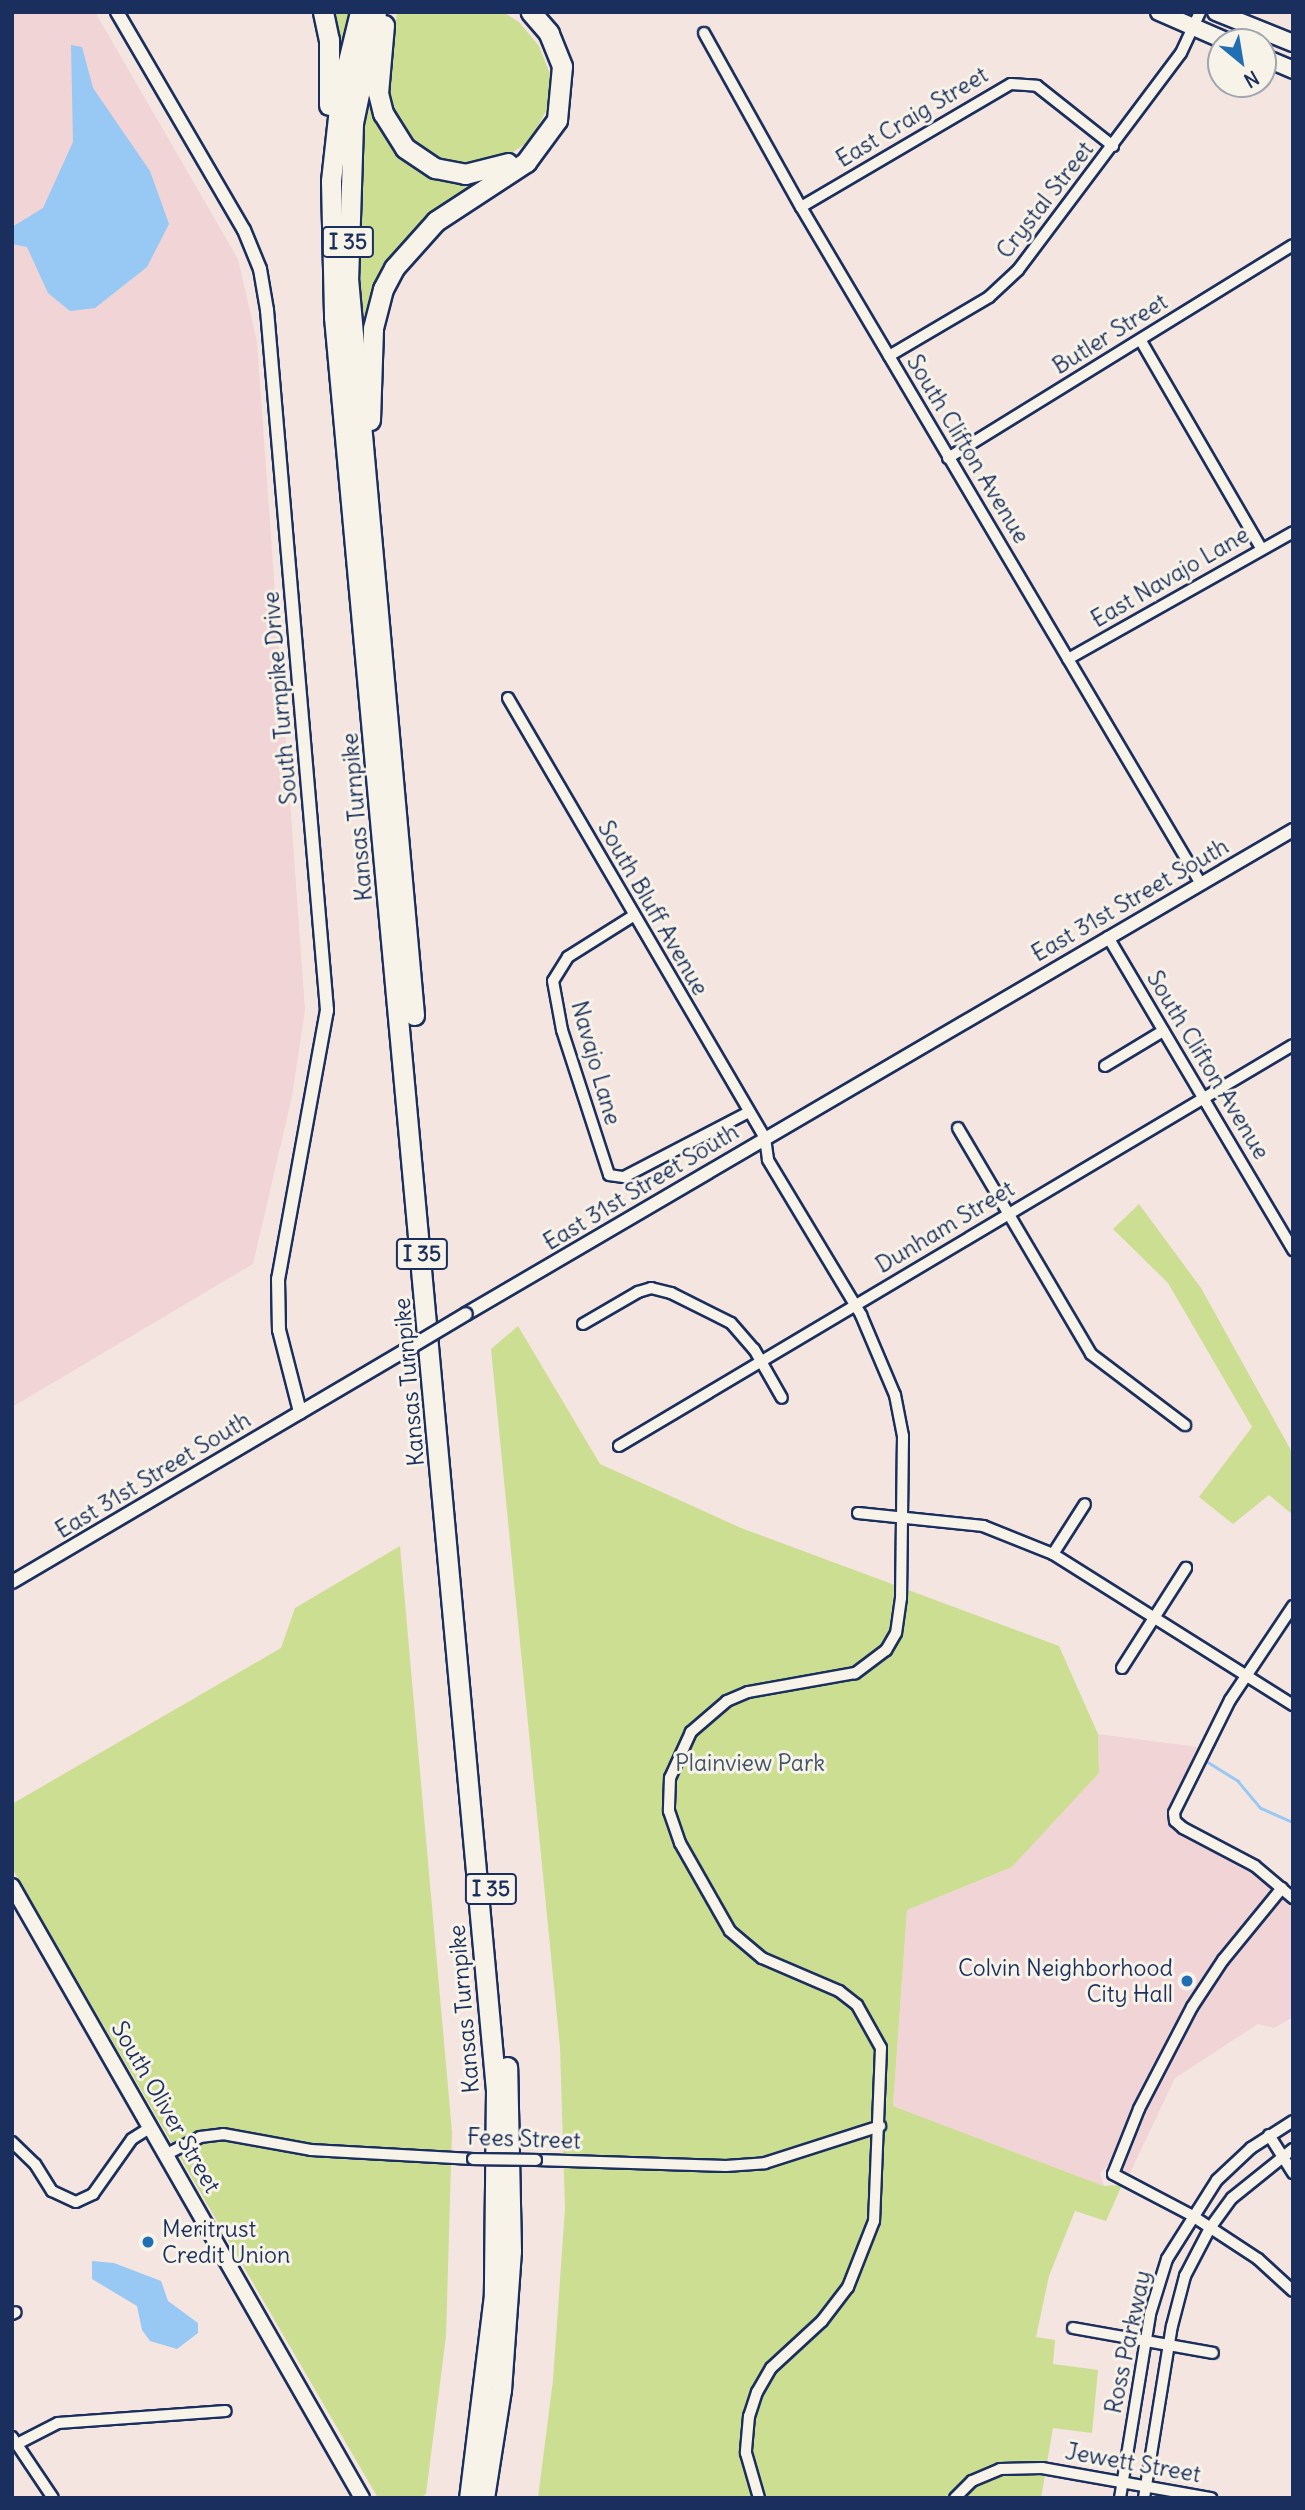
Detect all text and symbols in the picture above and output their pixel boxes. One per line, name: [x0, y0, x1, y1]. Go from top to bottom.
north arrow: [1207, 28, 1277, 98]
street label: East Craig Street: [831, 61, 993, 173]
text: N: [1240, 66, 1263, 93]
street label: Crystal Street: [991, 136, 1099, 264]
road number: I 35: [322, 224, 374, 260]
street label: Butler Street: [1048, 288, 1172, 380]
street label: South Clifton Avenue: [901, 350, 1035, 548]
street label: East Navajo Lane: [1086, 521, 1254, 633]
street label: South Turnpike Drive: [257, 590, 303, 806]
street label: Kansas Turnpike: [336, 732, 378, 902]
street label: South Bluff Avenue: [592, 816, 714, 1000]
street label: East 31st Street South: [1027, 832, 1233, 968]
street label: South Clifton Avenue: [1141, 966, 1275, 1164]
street label: Navajo Lane: [565, 998, 627, 1128]
street label: East 31st Street South: [538, 1118, 744, 1256]
street label: Dunham Street: [871, 1175, 1019, 1279]
road number: I 35: [396, 1236, 448, 1272]
street label: Kansas Turnpike: [388, 1297, 430, 1467]
street label: East 31st Street South: [50, 1406, 256, 1544]
park label: Plainview Park: [675, 1749, 825, 1777]
road number: I 35: [465, 1871, 517, 1906]
street label: Kansas Turnpike: [443, 1924, 485, 2094]
place label: Colvin Neighborhood City Hall: [958, 1954, 1173, 2008]
marker: Colvin Neighborhood City Hall: [1179, 1973, 1195, 1989]
street label: South Oliver Street: [106, 2016, 226, 2198]
street label: Fees Street: [467, 2123, 581, 2155]
place label: Meritrust Credit Union: [162, 2215, 290, 2269]
marker: Meritrust Credit Union: [140, 2234, 156, 2250]
street label: Ross Parkway: [1099, 2268, 1157, 2416]
street label: Jewett Street: [1063, 2438, 1203, 2488]

